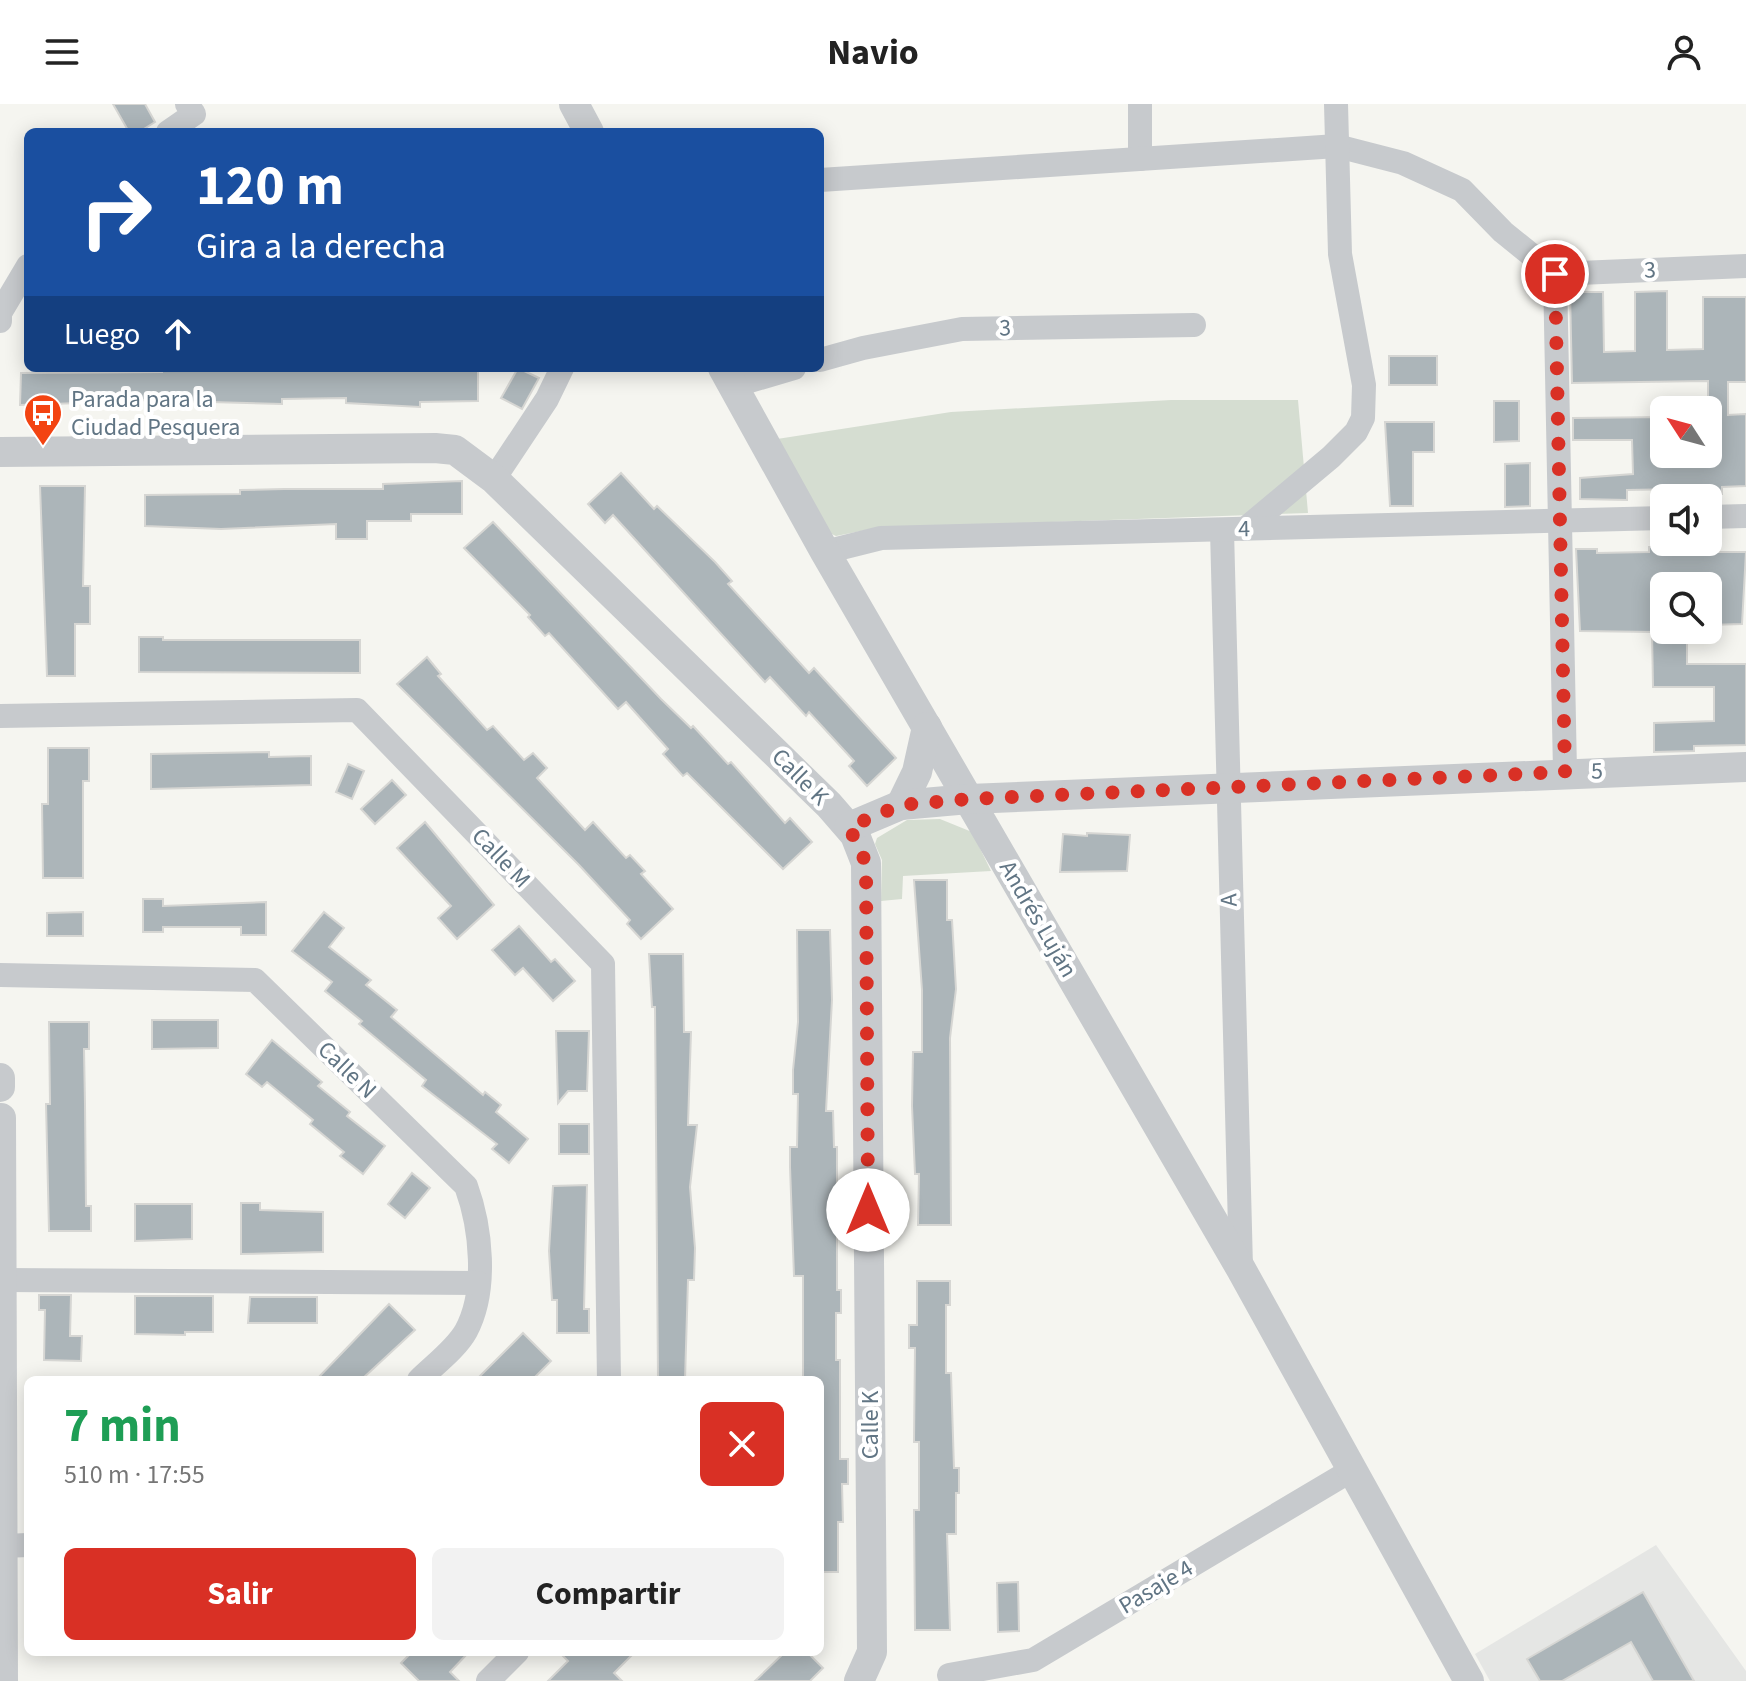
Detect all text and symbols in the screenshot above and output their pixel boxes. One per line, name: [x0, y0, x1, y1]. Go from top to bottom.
text: Navio: [827, 27, 919, 78]
icon: menu: [40, 30, 84, 74]
icon: person: [1662, 30, 1706, 74]
text: 120 m: [196, 147, 344, 226]
icon: right: [64, 160, 168, 264]
text: Gira a la derecha: [196, 221, 446, 272]
pin: [1521, 240, 1589, 308]
icon: arrive: [1533, 252, 1577, 296]
street label: 3: [1643, 252, 1657, 288]
street label: 3: [999, 310, 1011, 346]
icon: ahead: [156, 312, 200, 356]
text: Luego: [64, 313, 140, 356]
place label: Parada para la Ciudad Pesquera: [71, 382, 240, 445]
bus stop icon: Parada para la Ciudad Pesquera: [22, 392, 64, 447]
north arrow: [1650, 396, 1722, 468]
map controls: [1650, 396, 1722, 644]
button: sound: [1650, 484, 1722, 556]
street label: 4: [1238, 511, 1250, 547]
button: search: [1650, 572, 1722, 644]
street label: Calle K: [763, 740, 837, 814]
street label: 5: [1590, 753, 1604, 789]
street label: Calle M: [463, 820, 539, 896]
street label: Andrés Luján: [990, 854, 1086, 984]
street label: A: [1211, 893, 1247, 907]
street label: Calle N: [310, 1033, 384, 1107]
position arrow: [826, 1168, 910, 1252]
street label: Calle K: [853, 1391, 888, 1459]
text: 7 min: [64, 1392, 181, 1460]
button: close: [700, 1402, 784, 1486]
text: 510 m · 17:55: [64, 1456, 205, 1493]
button: Salir: [64, 1548, 416, 1640]
button: Compartir: [432, 1548, 784, 1640]
street label: Pasaje 4: [1112, 1551, 1200, 1623]

